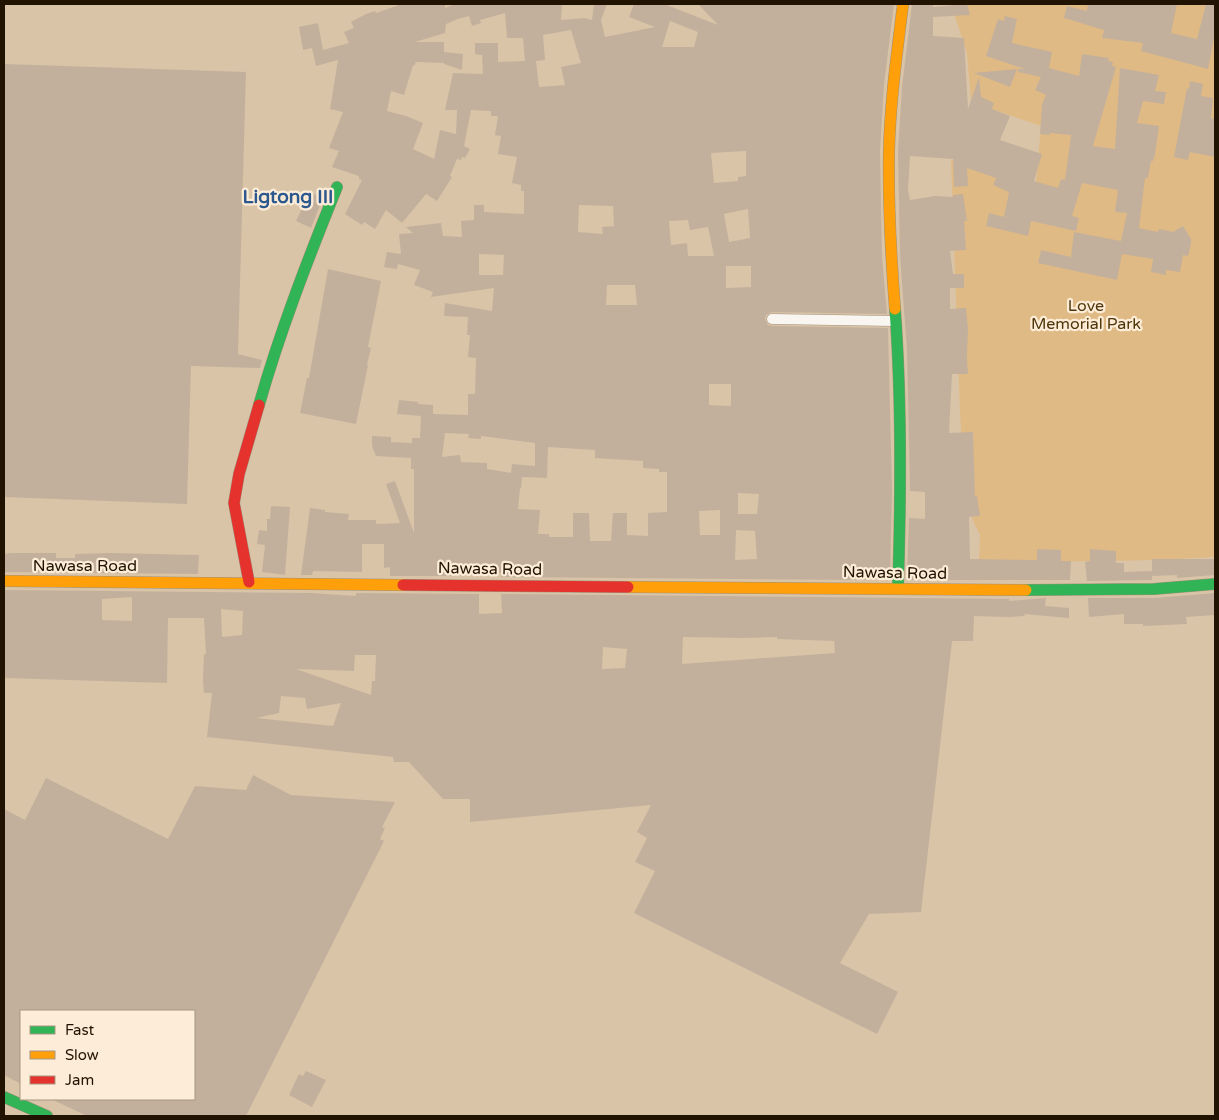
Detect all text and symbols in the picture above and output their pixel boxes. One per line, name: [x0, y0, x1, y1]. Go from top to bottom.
district label: Ligtong III: [242, 186, 334, 209]
park label: Love Memorial Park: [1031, 296, 1141, 334]
street label: Nawasa Road: [33, 556, 137, 576]
street label: Nawasa Road: [438, 558, 542, 580]
street label: Nawasa Road: [843, 562, 947, 584]
legend: [20, 1010, 195, 1100]
text: Fast: [65, 1021, 95, 1039]
text: Slow: [65, 1046, 99, 1064]
text: Jam: [65, 1071, 94, 1089]

